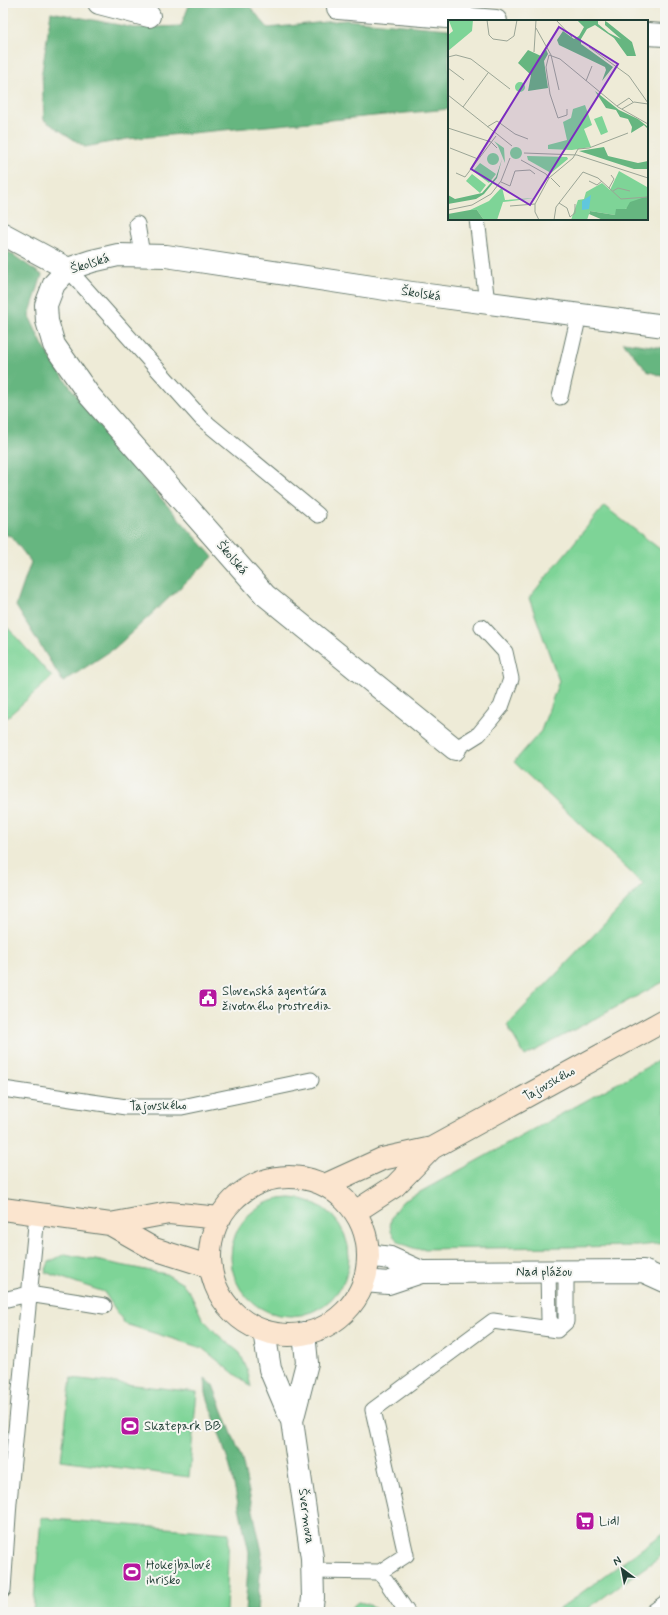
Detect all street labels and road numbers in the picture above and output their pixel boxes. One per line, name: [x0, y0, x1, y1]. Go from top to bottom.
street label: Školská: [68, 250, 112, 278]
street label: Školská: [400, 283, 442, 305]
street label: Školská: [212, 537, 252, 579]
street label: Tajovského: [520, 1062, 579, 1105]
street label: Tajovského: [129, 1097, 187, 1115]
street label: Nad plážou: [516, 1264, 573, 1281]
street label: Švermova: [294, 1487, 318, 1545]

